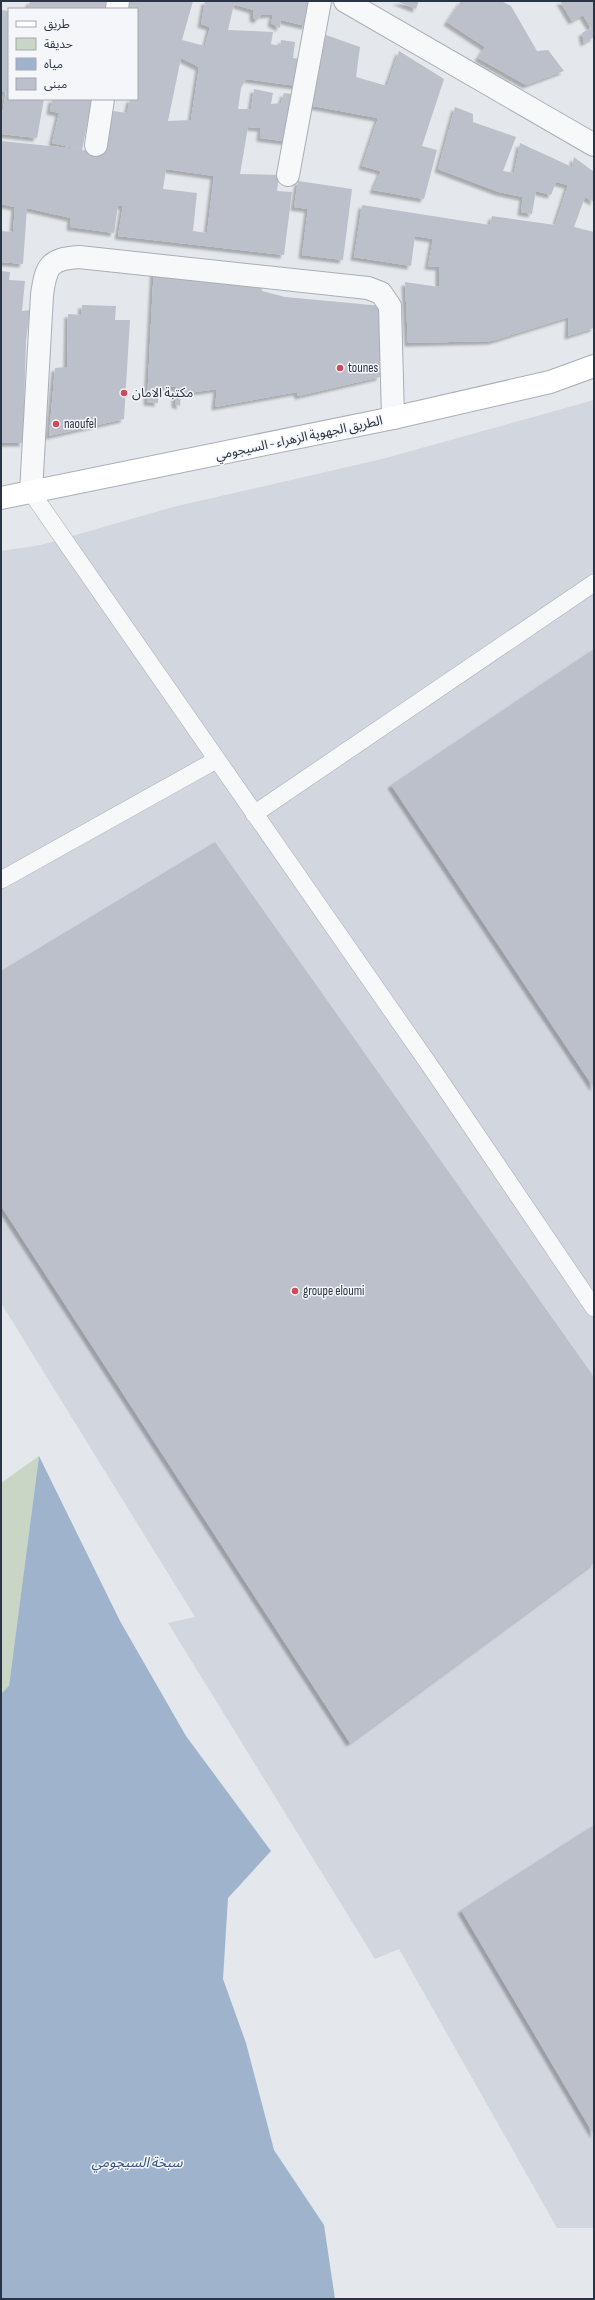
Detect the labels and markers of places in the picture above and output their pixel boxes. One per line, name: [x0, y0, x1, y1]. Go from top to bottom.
place label: tounes: [348, 360, 378, 376]
marker: tounes: [335, 363, 345, 373]
place label: مكتبة الامان: [132, 385, 193, 401]
marker: مكتبة الامان: [119, 388, 129, 398]
place label: naoufel: [64, 416, 97, 432]
marker: naoufel: [51, 419, 61, 429]
place label: groupe eloumi: [303, 1283, 364, 1299]
marker: groupe eloumi: [290, 1286, 300, 1296]

